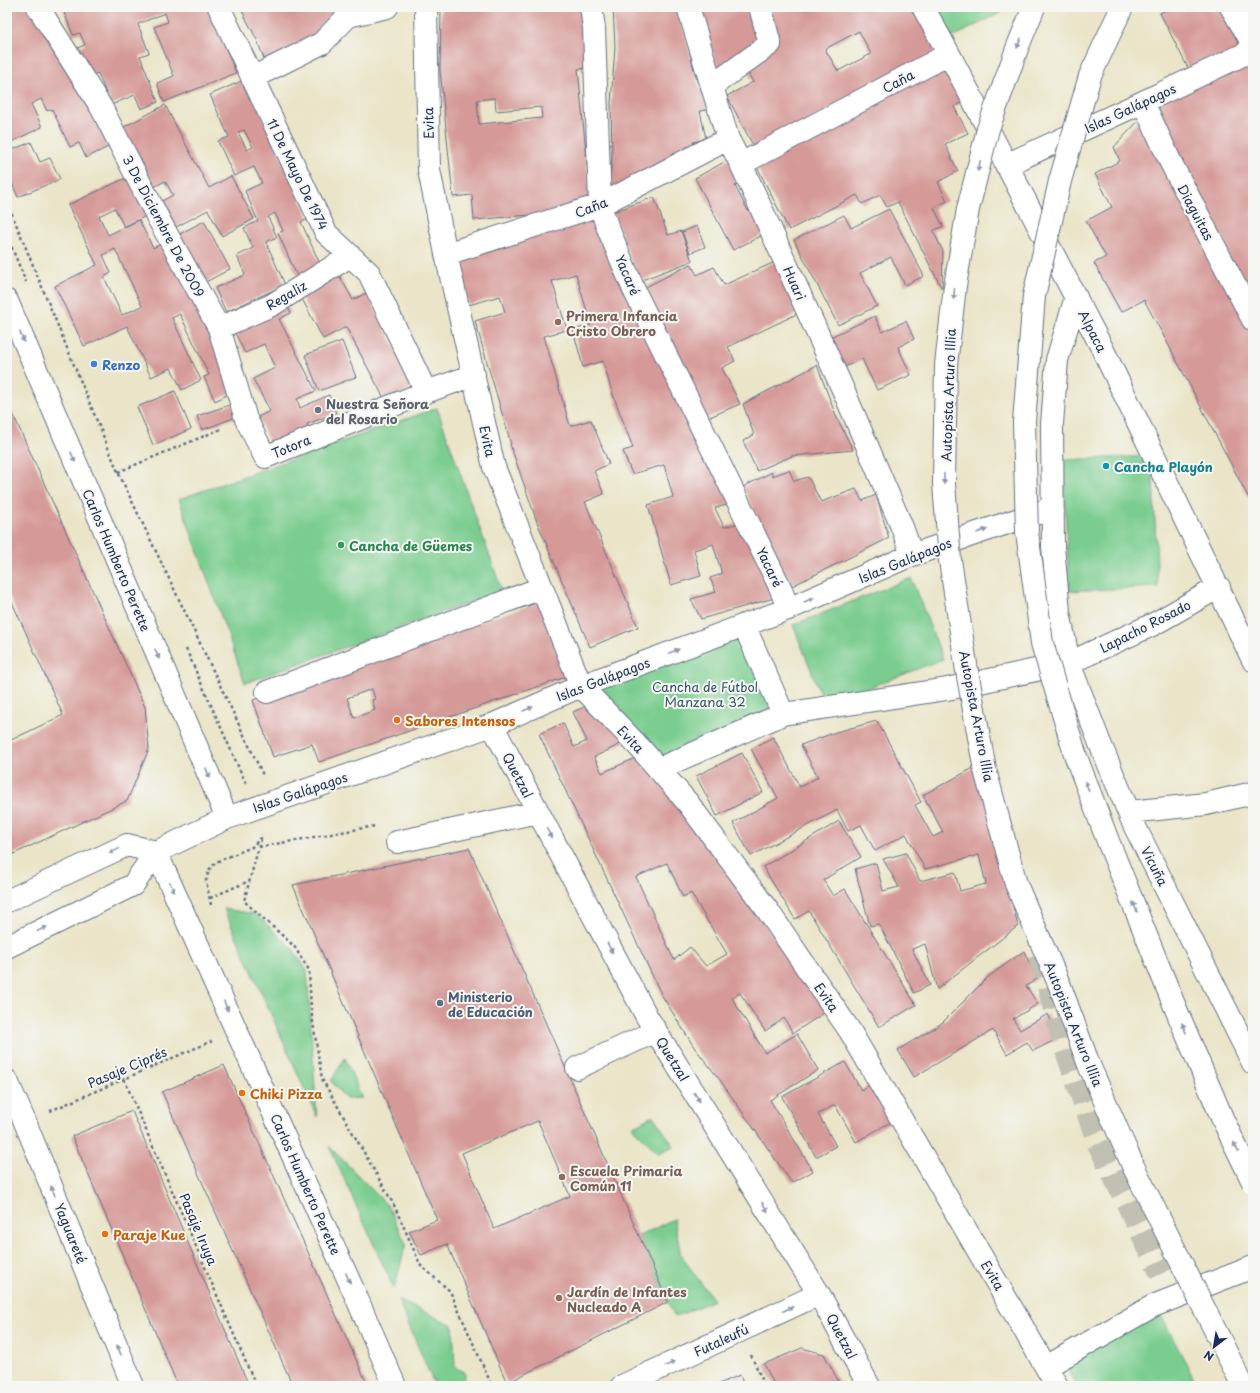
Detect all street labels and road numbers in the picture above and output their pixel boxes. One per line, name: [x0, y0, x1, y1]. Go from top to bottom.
street label: Caña: [879, 64, 918, 97]
street label: Islas Galápagos: [1081, 78, 1179, 137]
street label: Evita: [418, 106, 438, 139]
street label: 11 De Mayo De 1974: [263, 115, 333, 233]
street label: 3 De Diciembre De 2009: [118, 152, 210, 300]
street label: Diaguitas: [1173, 180, 1219, 244]
street label: Caña: [572, 192, 611, 222]
street label: Yacaré: [611, 252, 645, 298]
street label: Huari: [779, 263, 811, 303]
street label: Regaliz: [262, 276, 310, 314]
street label: Alpaca: [1074, 307, 1112, 356]
street label: Autopista Arturo Illia: [936, 328, 960, 462]
street label: Evita: [475, 424, 501, 459]
street label: Totora: [269, 430, 313, 462]
street label: Carlos Humberto Perette: [78, 486, 156, 634]
street label: Islas Galápagos: [856, 533, 954, 587]
street label: Yacaré: [752, 544, 788, 590]
street label: Lapacho Rosado: [1096, 595, 1194, 657]
street label: Autopista Arturo Illia: [955, 649, 999, 783]
street label: Islas Galápagos: [553, 652, 653, 706]
street label: Evita: [613, 721, 649, 758]
street label: Quetzal: [498, 749, 538, 801]
street label: Islas Galápagos: [250, 767, 350, 817]
street label: Vicuña: [1137, 843, 1173, 890]
street label: Autopista Arturo Illia: [1040, 959, 1108, 1089]
street label: Evita: [810, 979, 844, 1016]
street label: Quetzal: [652, 1033, 694, 1085]
street label: Pasaje Ciprés: [84, 1042, 170, 1092]
street label: Carlos Humberto Perette: [266, 1110, 346, 1258]
street label: Pasaje Iruya: [175, 1190, 223, 1269]
street label: Yaguareté: [50, 1200, 92, 1266]
street label: Evita: [977, 1257, 1010, 1294]
street label: Quetzal: [822, 1310, 862, 1362]
street label: Futaleufú: [691, 1319, 751, 1361]

